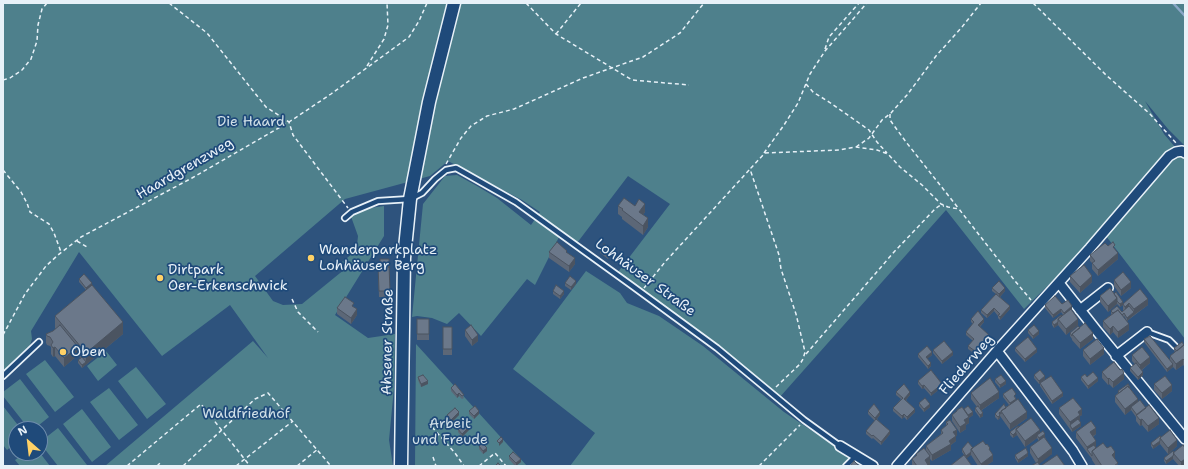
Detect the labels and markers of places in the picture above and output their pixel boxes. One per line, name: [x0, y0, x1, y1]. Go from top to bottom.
place label: Wanderparkplatz Lohhäuser Berg: [319, 242, 437, 274]
marker: Wanderparkplatz Lohhäuser Berg: [306, 253, 316, 263]
place label: Dirtpark Oer-Erkenschwick: [168, 262, 288, 294]
marker: Dirtpark Oer-Erkenschwick: [155, 273, 165, 283]
place label: Oben: [71, 344, 106, 360]
marker: Oben: [58, 347, 68, 357]

